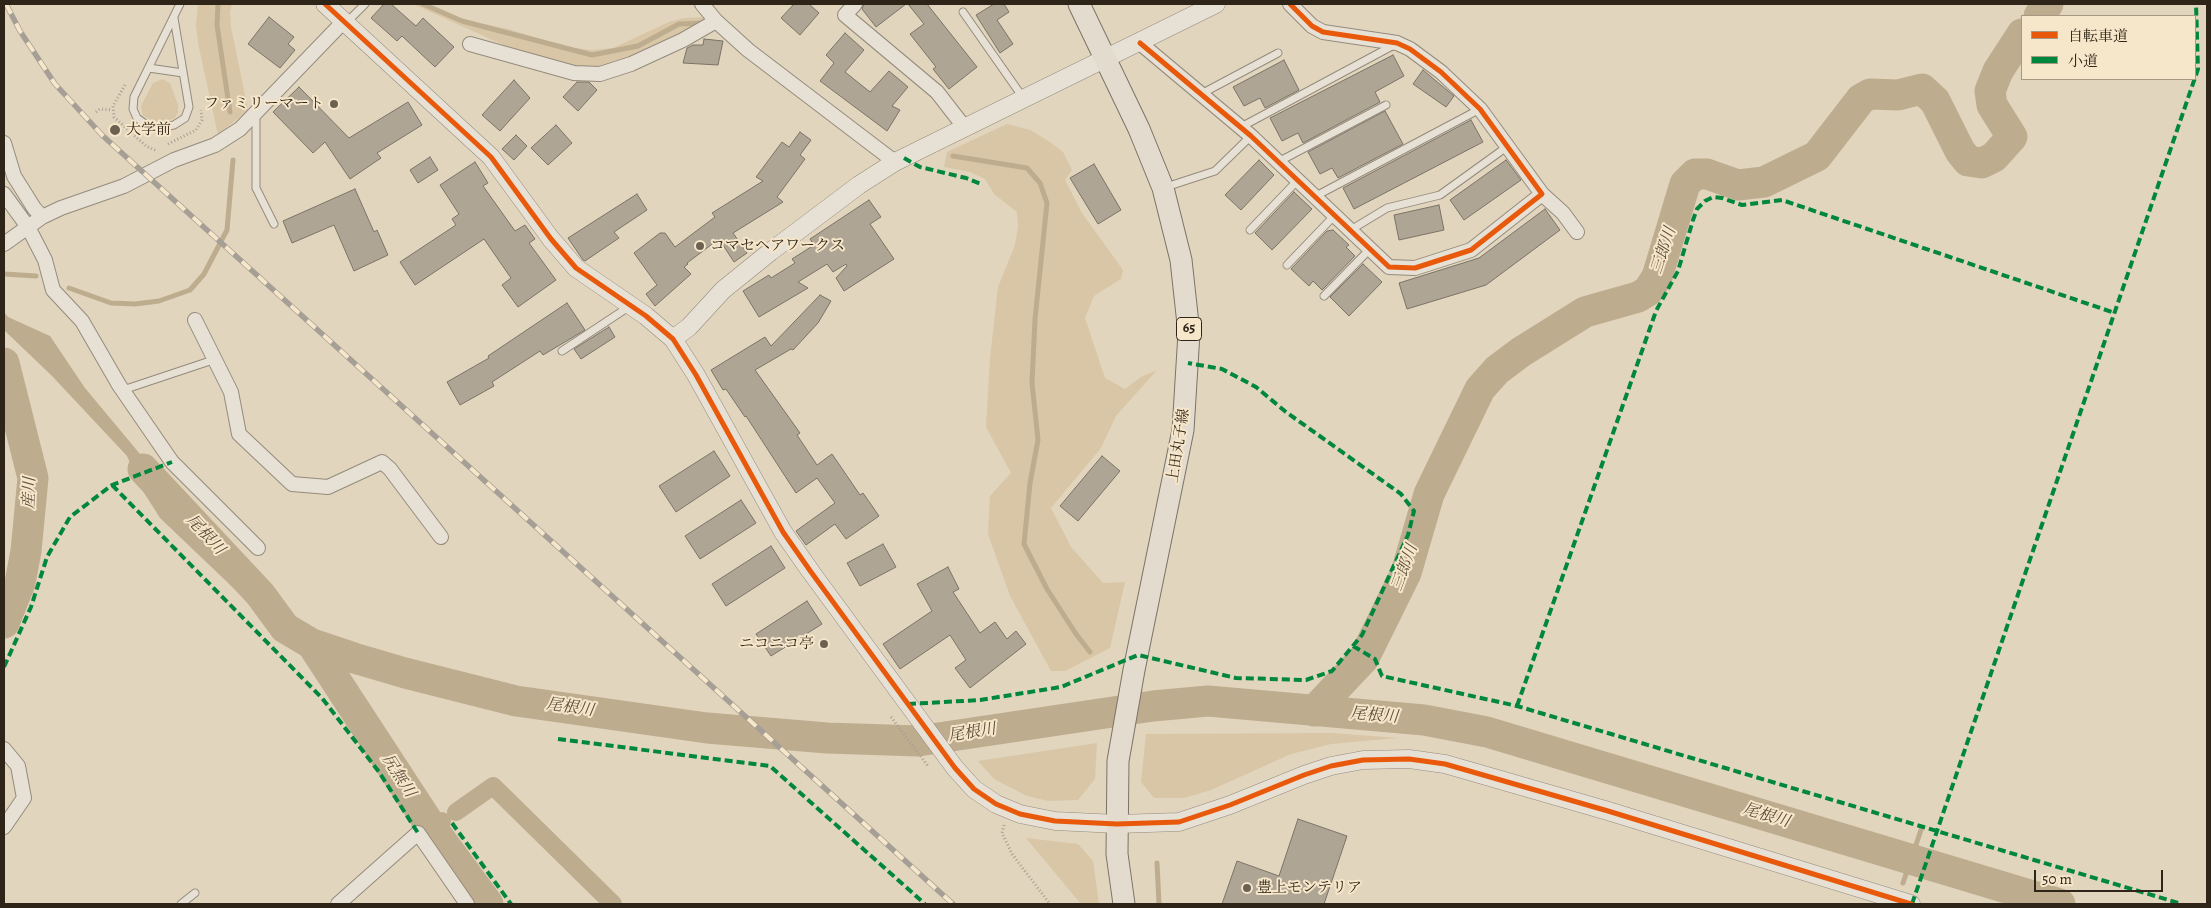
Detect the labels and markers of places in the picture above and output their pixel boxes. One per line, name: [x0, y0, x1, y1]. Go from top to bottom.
place label: ファミリーマート: [204, 95, 324, 113]
marker: ファミリーマート: [328, 98, 340, 110]
place label: 大学前: [126, 121, 171, 139]
marker: 大学前: [108, 123, 122, 137]
place label: コマセヘアワークス: [710, 237, 845, 255]
marker: コマセヘアワークス: [694, 240, 706, 252]
place label: ニコニコ亭: [739, 635, 814, 653]
marker: ニコニコ亭: [818, 638, 830, 650]
place label: 豊上モンテリア: [1257, 879, 1362, 897]
marker: 豊上モンテリア: [1241, 882, 1253, 894]

